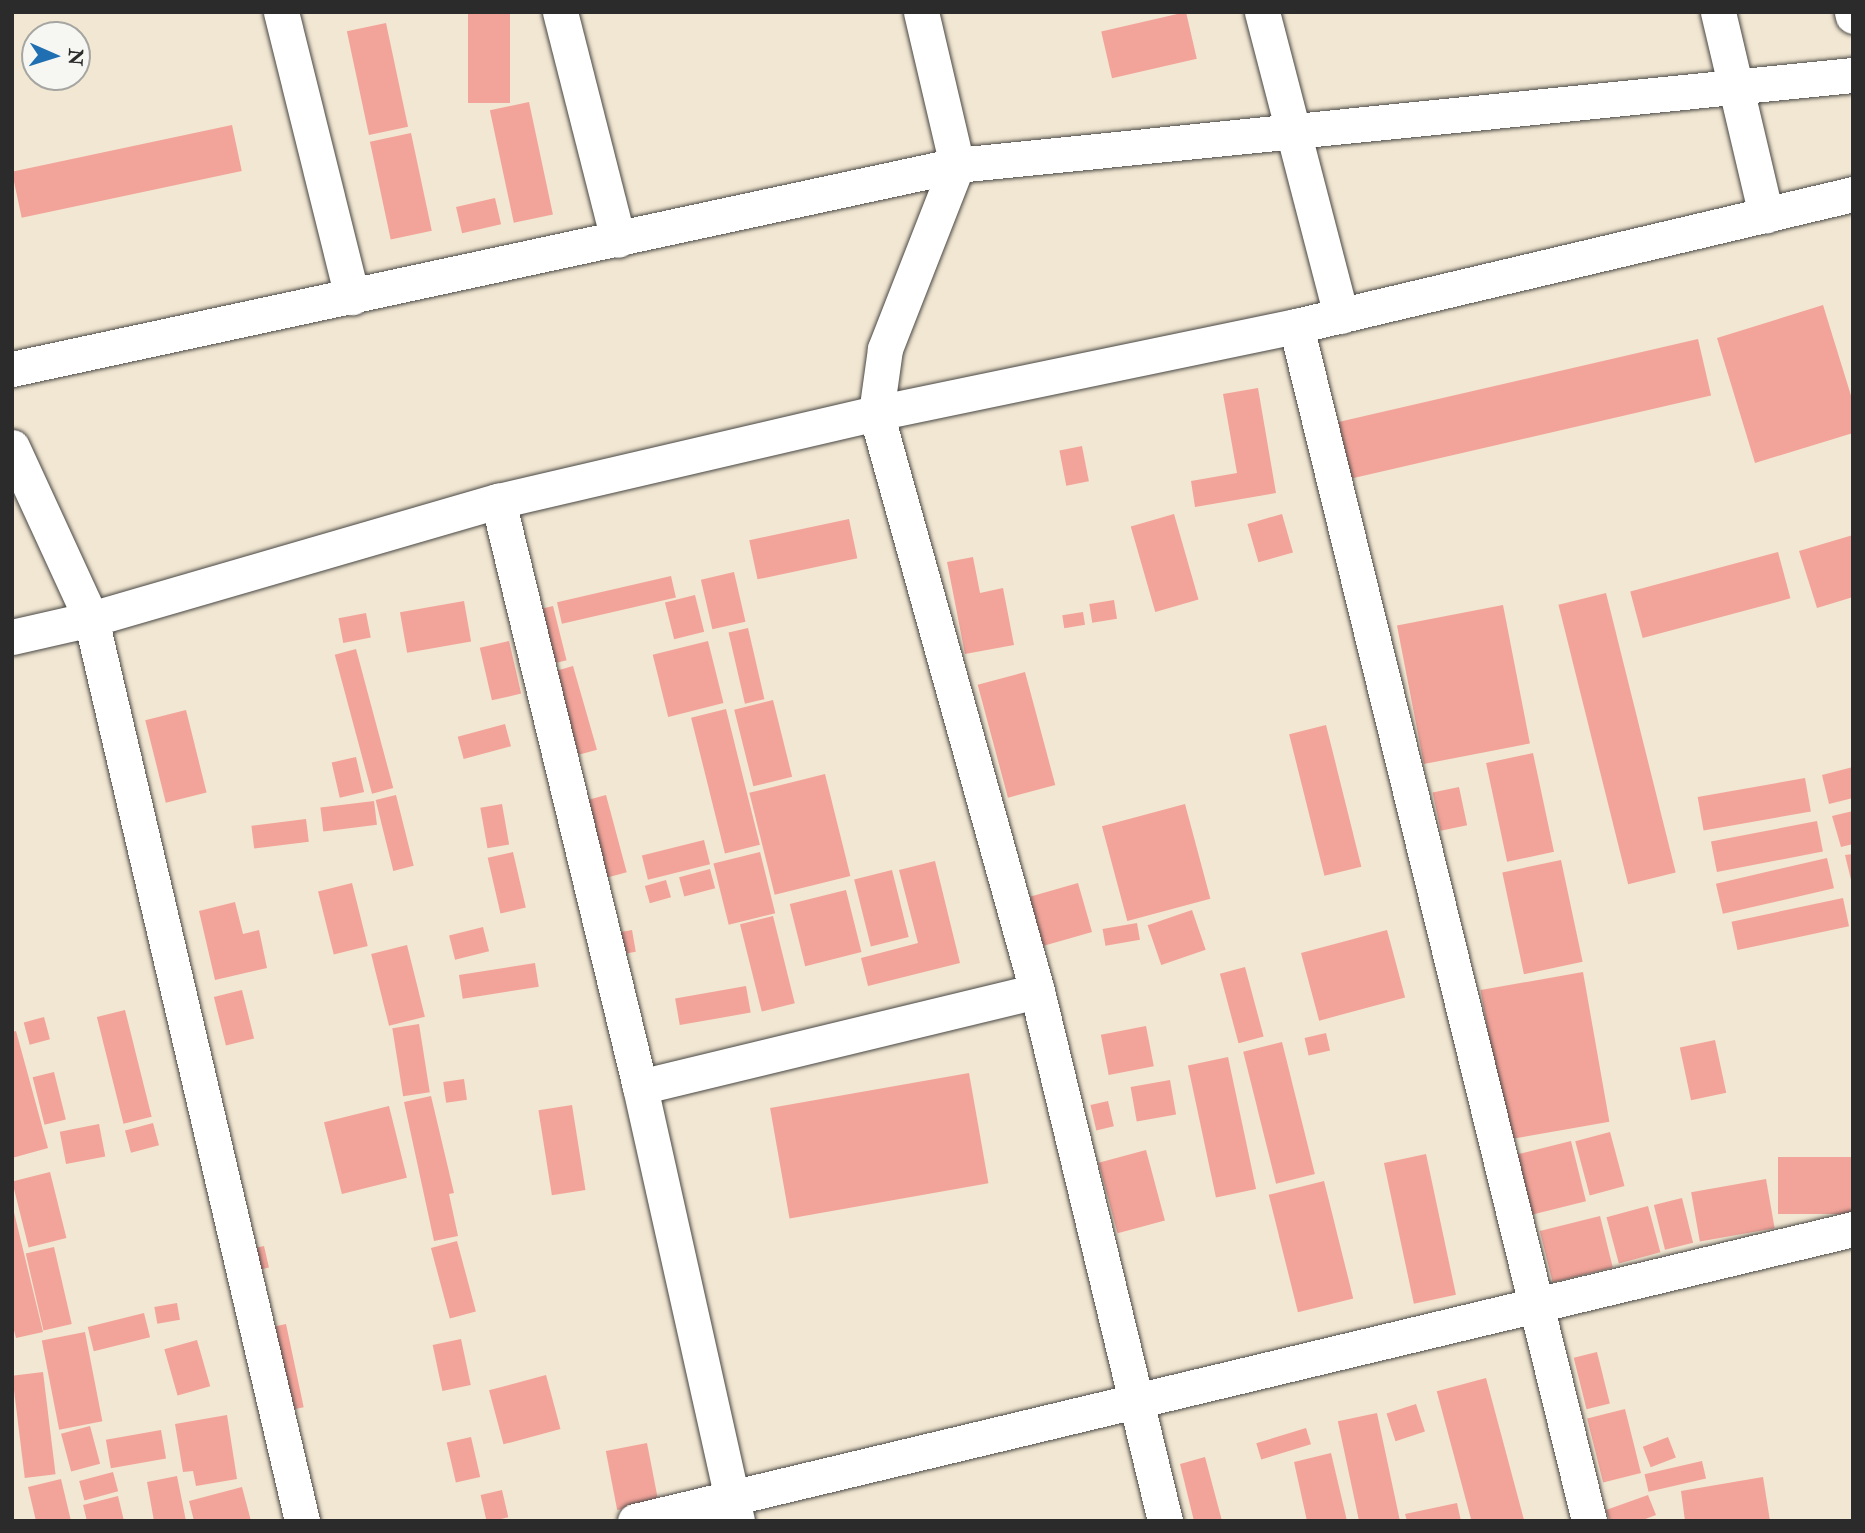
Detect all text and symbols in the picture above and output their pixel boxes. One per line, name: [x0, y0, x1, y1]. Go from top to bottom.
north arrow: [21, 21, 91, 91]
text: N: [63, 48, 87, 66]

